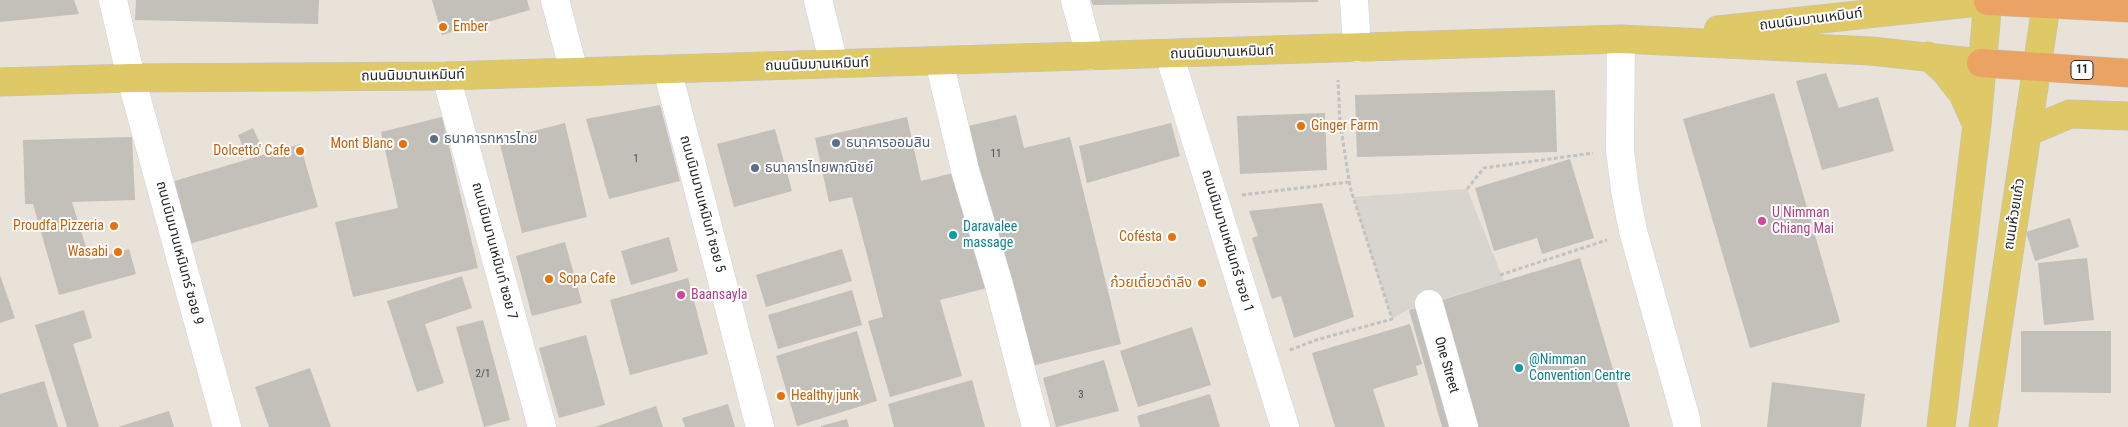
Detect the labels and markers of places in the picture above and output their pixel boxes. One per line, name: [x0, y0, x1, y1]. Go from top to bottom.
place label: Ember: [453, 19, 488, 35]
marker: Ember: [437, 21, 449, 33]
place label: Ginger Farm: [1311, 118, 1378, 134]
marker: Ginger Farm: [1295, 120, 1307, 132]
place label: ธนาคารทหารไทย: [444, 131, 537, 147]
marker: ธนาคารทหารไทย: [428, 133, 440, 145]
place label: ธนาคารออมสิน: [846, 135, 930, 151]
place label: Mont Blanc: [330, 136, 393, 152]
marker: ธนาคารออมสิน: [830, 137, 842, 149]
marker: Mont Blanc: [397, 138, 409, 150]
place label: Dolcetto' Cafe: [213, 143, 290, 159]
marker: Dolcetto' Cafe: [294, 145, 306, 157]
place label: ธนาคารไทยพาณิชย์: [765, 160, 873, 176]
marker: ธนาคารไทยพาณิชย์: [749, 162, 761, 174]
place label: U Nimman Chiang Mai: [1772, 205, 1834, 238]
marker: U Nimman Chiang Mai: [1756, 215, 1768, 227]
place label: Proudfa Pizzeria: [13, 218, 104, 234]
place label: Daravalee massage: [963, 219, 1017, 252]
marker: Proudfa Pizzeria: [108, 220, 120, 232]
marker: Daravalee massage: [947, 229, 959, 241]
place label: Cofésta: [1119, 229, 1162, 245]
marker: Cofésta: [1166, 231, 1178, 243]
place label: Wasabi: [68, 244, 108, 260]
marker: Wasabi: [112, 246, 124, 258]
place label: Sopa Cafe: [559, 271, 616, 287]
marker: Sopa Cafe: [543, 273, 555, 285]
place label: ก๋วยเตี๋ยวตำลึง: [1110, 275, 1192, 291]
marker: ก๋วยเตี๋ยวตำลึง: [1196, 277, 1208, 289]
place label: Baansayla: [691, 287, 748, 303]
marker: Baansayla: [675, 289, 687, 301]
place label: @Nimman Convention Centre: [1529, 352, 1630, 384]
marker: @Nimman Convention Centre: [1513, 362, 1525, 374]
place label: Healthy junk: [791, 388, 859, 404]
marker: Healthy junk: [775, 390, 787, 402]

